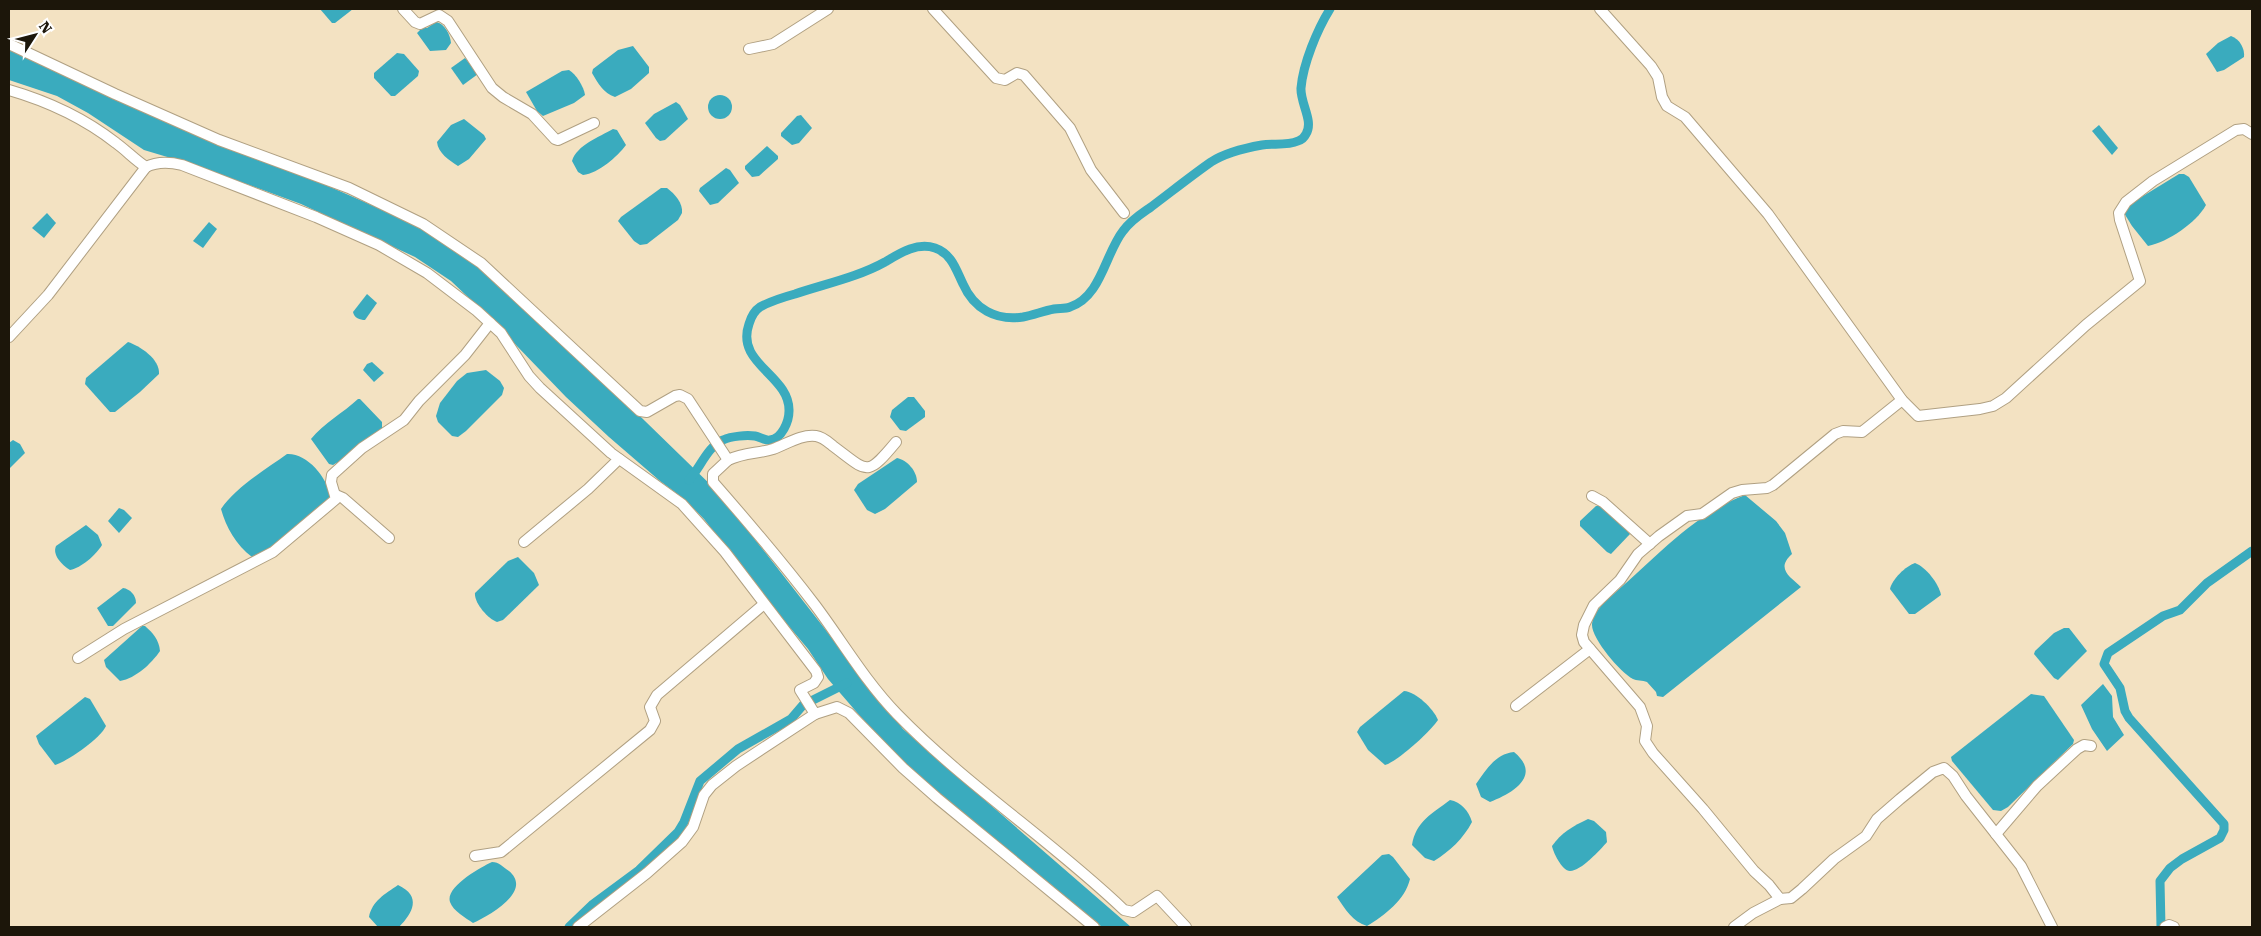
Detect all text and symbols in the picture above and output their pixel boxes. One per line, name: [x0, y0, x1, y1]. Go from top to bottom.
north arrow: [10, 10, 60, 60]
text: N: [36, 18, 55, 37]

